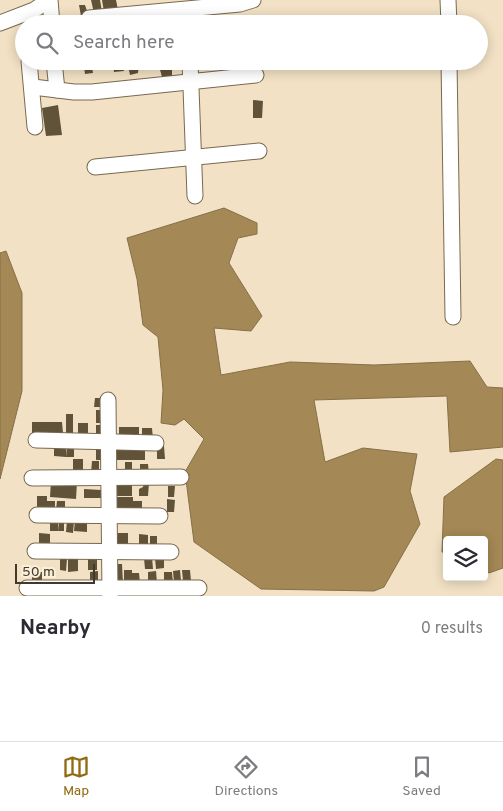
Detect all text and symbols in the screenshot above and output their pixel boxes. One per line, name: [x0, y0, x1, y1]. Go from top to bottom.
search box: [15, 15, 488, 70]
icon: search: [33, 29, 61, 57]
text: Search here: [73, 31, 175, 55]
map controls: [443, 536, 488, 581]
button: layers: [443, 536, 488, 581]
scale bar: [15, 561, 95, 584]
text: 50 m: [22, 564, 55, 581]
text: Nearby: [20, 615, 91, 642]
text: 0 results: [421, 619, 483, 639]
tab: Map: [62, 753, 90, 800]
tab: Directions: [214, 753, 278, 800]
tab: Saved: [402, 753, 441, 800]

